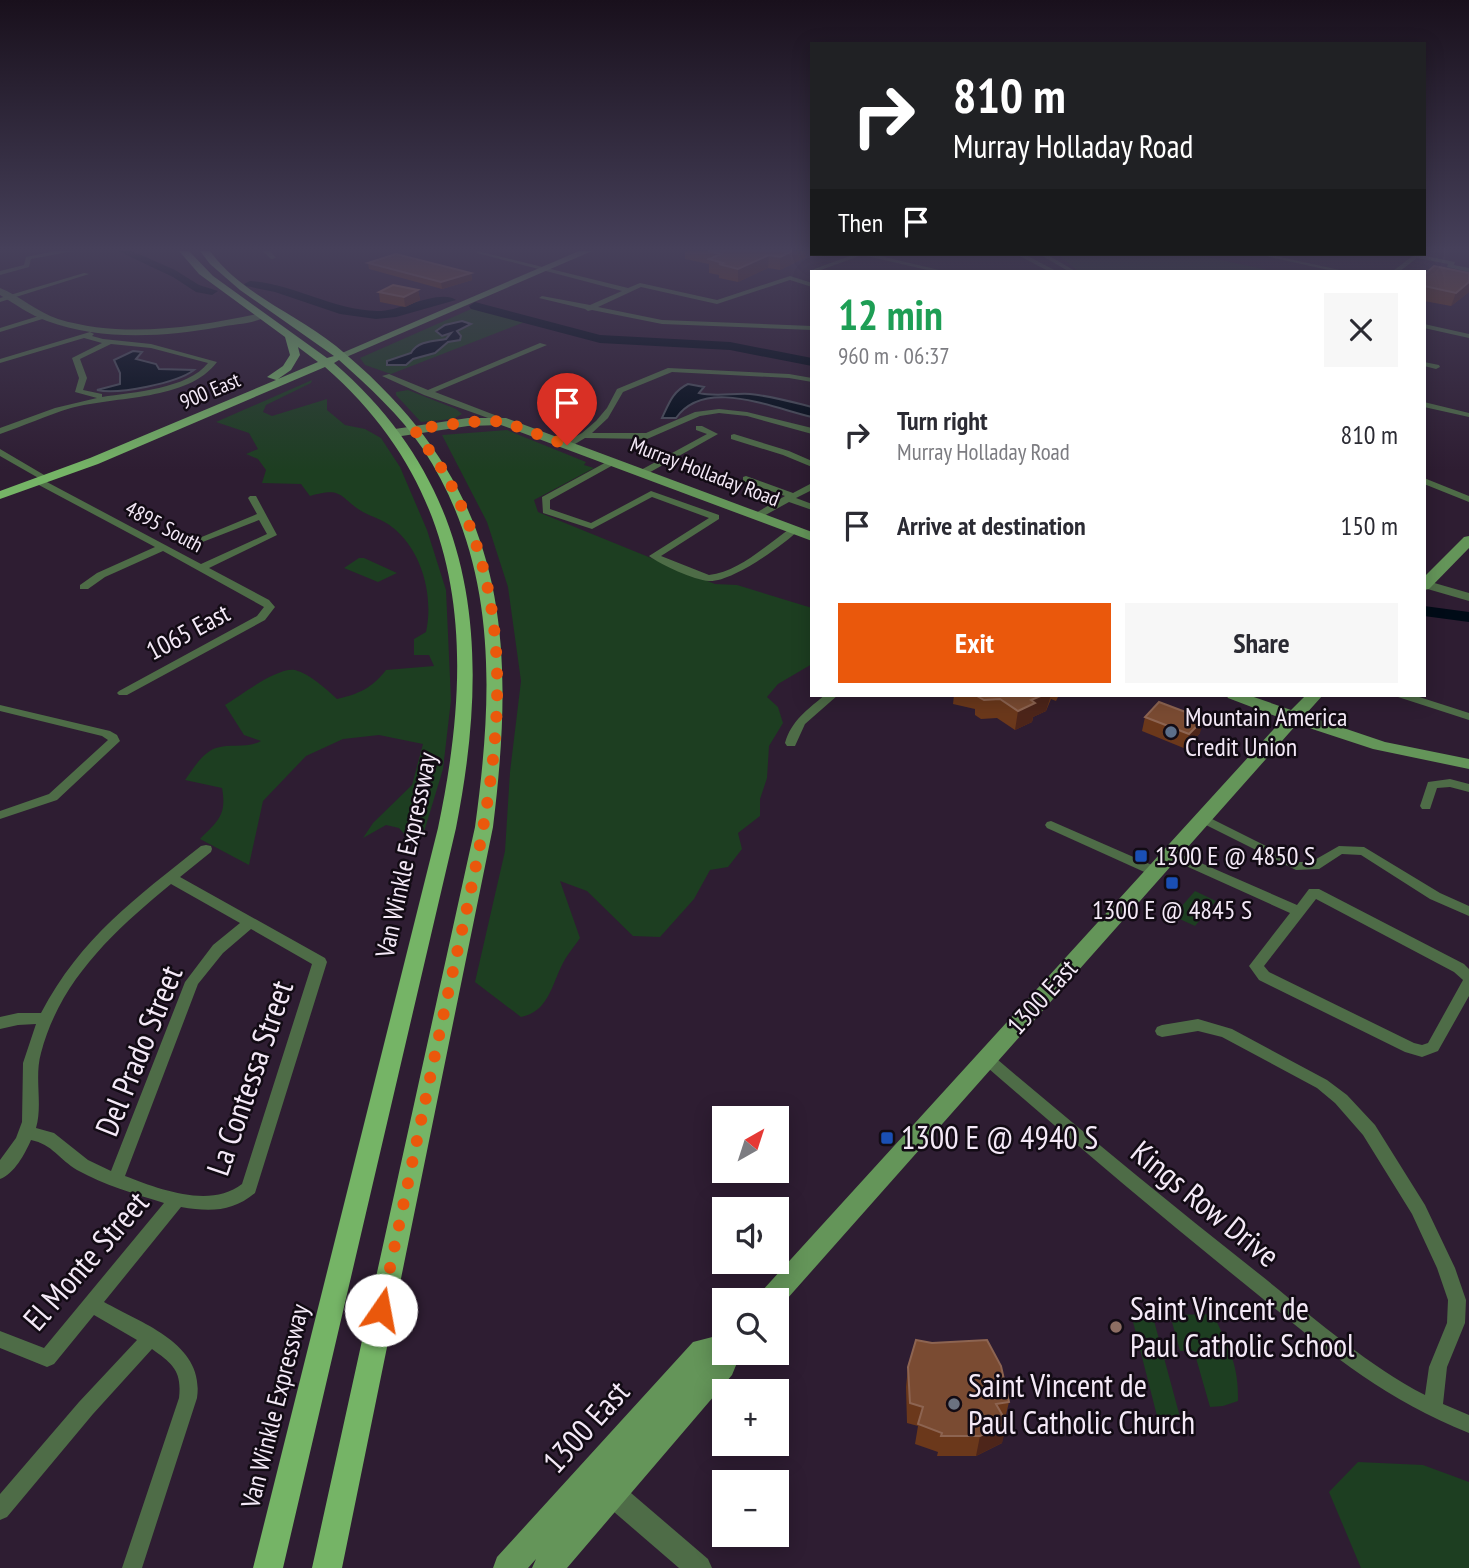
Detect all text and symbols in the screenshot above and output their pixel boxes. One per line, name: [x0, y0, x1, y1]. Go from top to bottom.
text: 810 m: [953, 63, 1066, 127]
icon: right: [838, 70, 929, 161]
text: Murray Holladay Road: [953, 125, 1193, 167]
icon: arrive: [897, 203, 935, 241]
text: Then: [838, 206, 883, 239]
text: 12 min: [838, 287, 943, 342]
button: close: [1324, 293, 1398, 367]
text: 960 m · 06:37: [838, 341, 950, 370]
street label: 900 East: [175, 366, 244, 415]
pin: [537, 373, 597, 445]
icon: arrive: [548, 384, 586, 422]
text: Turn right: [897, 404, 988, 437]
icon: right: [838, 416, 876, 454]
text: 810 m: [1340, 418, 1398, 451]
street label: Murray Holladay Road: [627, 431, 784, 512]
text: Murray Holladay Road: [897, 437, 1070, 466]
street label: 4895 South: [121, 495, 208, 558]
icon: arrive: [838, 507, 876, 545]
text: Arrive at destination: [897, 509, 1086, 542]
text: 150 m: [1340, 509, 1398, 542]
street label: 1065 East: [140, 596, 235, 667]
button: Exit: [838, 603, 1111, 683]
button: Share: [1125, 603, 1398, 683]
place label: Mountain America Credit Union: [1185, 700, 1347, 763]
marker: Mountain America Credit Union: [1163, 724, 1179, 740]
street label: Van Winkle Expressway: [367, 749, 443, 961]
place label: 1300 E @ 4850 S: [1155, 839, 1315, 872]
marker: 1300 E @ 4850 S: [1133, 848, 1149, 864]
marker: 1300 E @ 4845 S: [1164, 875, 1180, 891]
place label: 1300 E @ 4845 S: [1092, 893, 1252, 926]
street label: 1300 East: [999, 952, 1084, 1041]
street label: Del Prado Street: [85, 959, 191, 1142]
street label: La Contessa Street: [196, 975, 302, 1181]
north arrow: [712, 1106, 789, 1183]
map controls: [712, 1106, 789, 1547]
place label: 1300 E @ 4940 S: [901, 1116, 1098, 1158]
marker: 1300 E @ 4940 S: [879, 1130, 895, 1146]
street label: Kings Row Drive: [1123, 1131, 1288, 1276]
street label: El Monte Street: [13, 1182, 157, 1339]
button: sound: [712, 1197, 789, 1274]
position arrow: [344, 1273, 418, 1347]
place label: Saint Vincent de Paul Catholic School: [1130, 1287, 1355, 1366]
button: search: [712, 1288, 789, 1365]
street label: Van Winkle Expressway: [233, 1300, 316, 1512]
marker: Saint Vincent de Paul Catholic School: [1108, 1319, 1124, 1335]
place label: Saint Vincent de Paul Catholic Church: [968, 1364, 1195, 1443]
street label: 1300 East: [533, 1371, 638, 1481]
button: +: [712, 1379, 789, 1456]
marker: Saint Vincent de Paul Catholic Church: [946, 1396, 962, 1412]
button: −: [712, 1470, 789, 1547]

